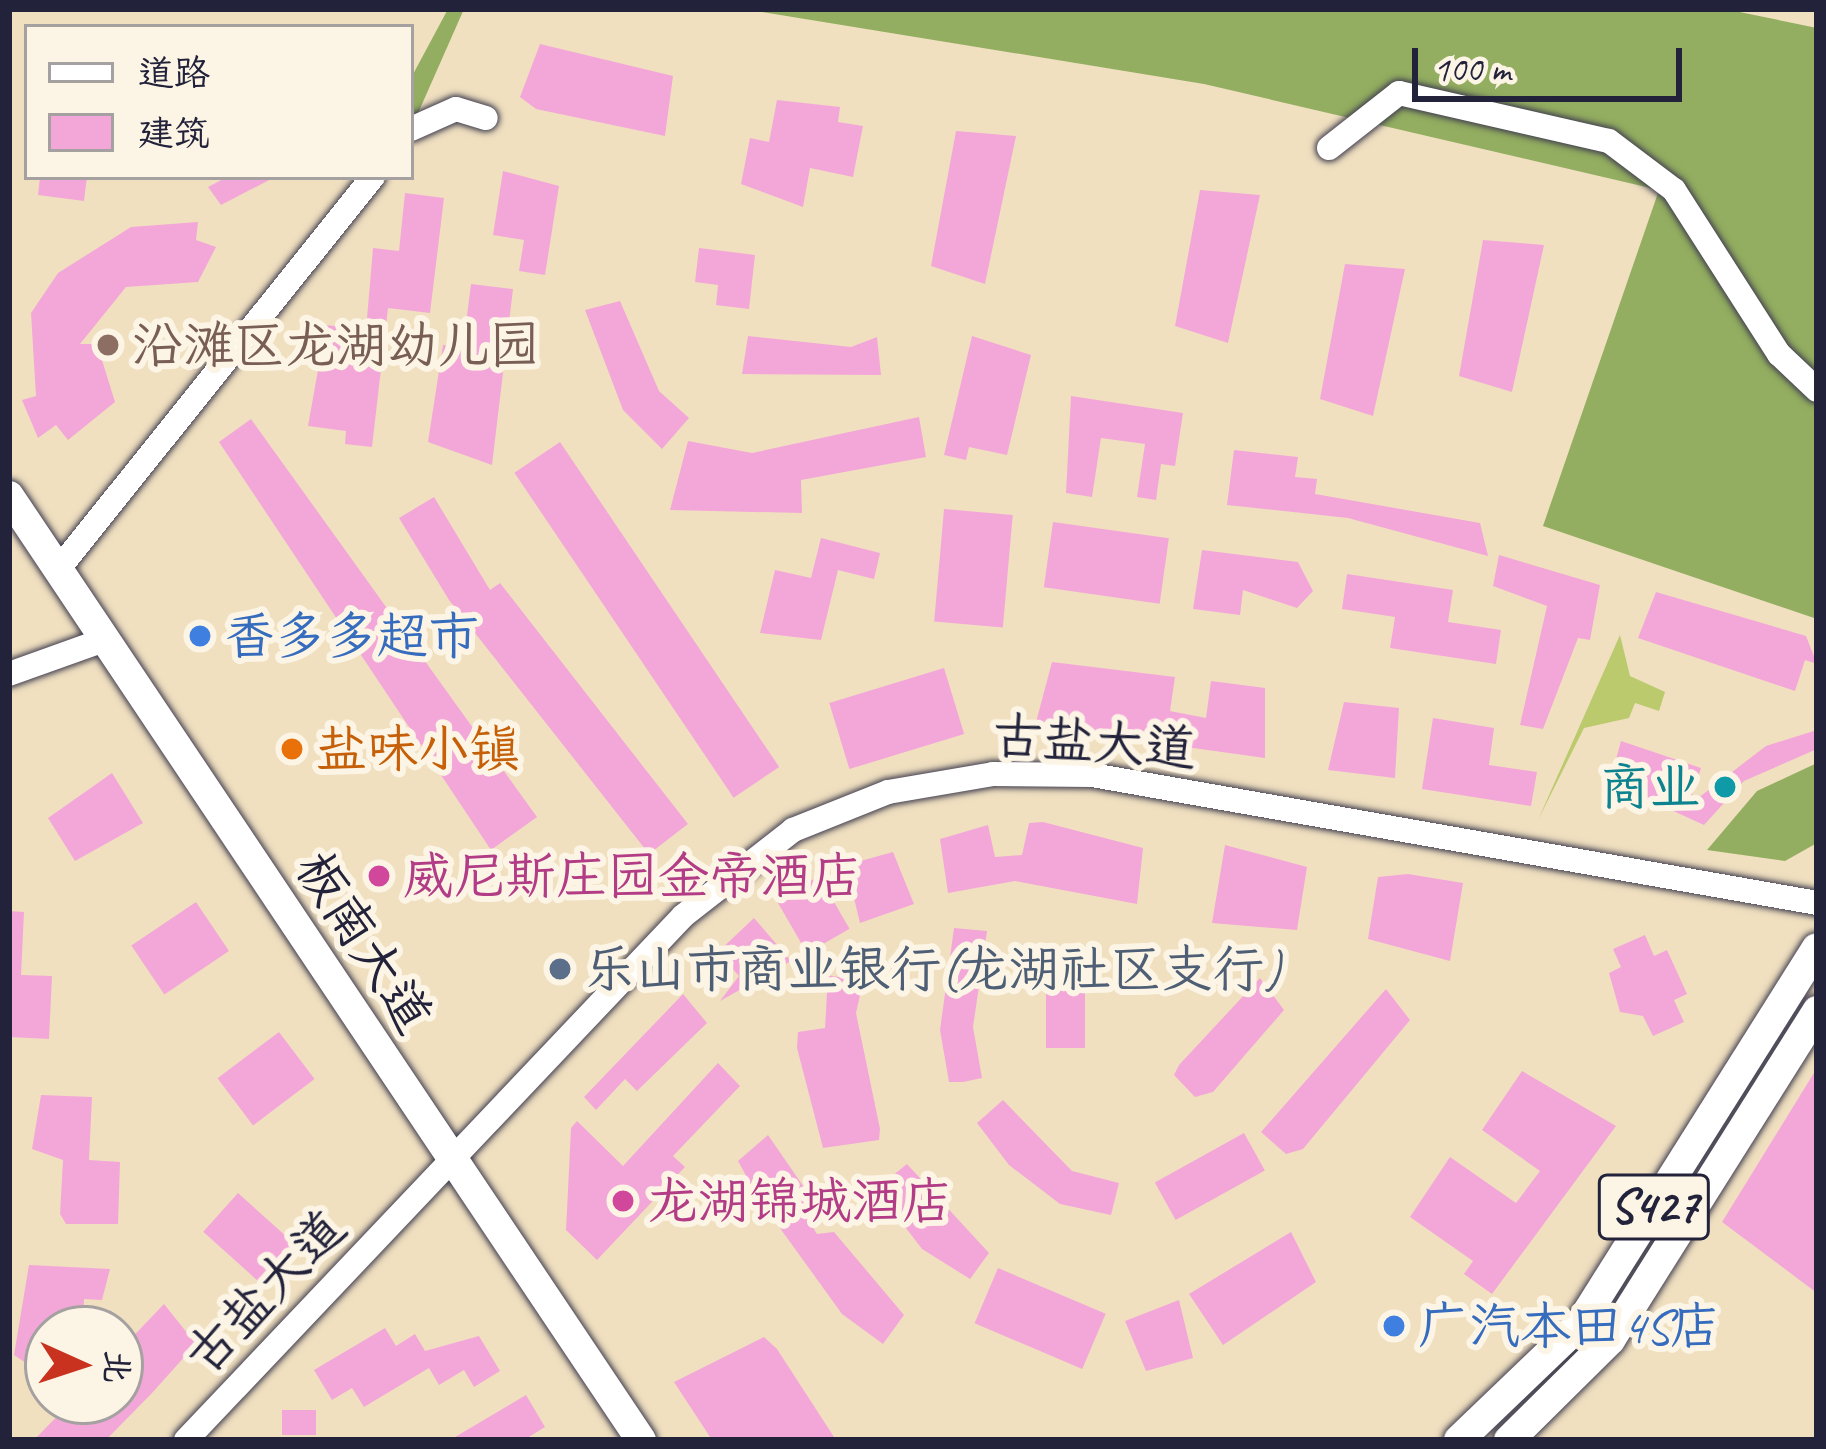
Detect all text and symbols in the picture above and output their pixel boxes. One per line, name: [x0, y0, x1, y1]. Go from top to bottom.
legend: [24, 24, 414, 180]
scale bar: [1418, 24, 1688, 98]
text: 100 m: [1433, 46, 1510, 92]
text: 道路: [138, 50, 210, 96]
text: 建筑: [138, 110, 210, 156]
place label: 沿滩区龙湖幼儿园: [132, 314, 540, 376]
marker: 沿滩区龙湖幼儿园: [95, 332, 121, 358]
place label: 香多多超市: [224, 605, 479, 667]
marker: 香多多超市: [187, 623, 213, 649]
street label: 古盐大道: [990, 704, 1198, 780]
place label: 盐味小镇: [316, 718, 520, 780]
marker: 盐味小镇: [279, 736, 305, 762]
place label: 商业: [1599, 756, 1701, 818]
marker: 商业: [1712, 774, 1738, 800]
street label: 板南大道: [283, 840, 445, 1044]
place label: 威尼斯庄园金帝酒店: [403, 845, 862, 907]
marker: 威尼斯庄园金帝酒店: [366, 863, 392, 889]
place label: 乐山市商业银行(龙湖社区支行): [584, 938, 1281, 1000]
marker: 乐山市商业银行(龙湖社区支行): [547, 956, 573, 982]
road number: S427: [1597, 1165, 1711, 1249]
place label: 龙湖锦城酒店: [647, 1170, 953, 1232]
marker: 龙湖锦城酒店: [610, 1188, 636, 1214]
street label: 古盐大道: [172, 1197, 358, 1387]
place label: 广汽本田4S店: [1418, 1295, 1721, 1357]
north arrow: [24, 1305, 144, 1425]
marker: 广汽本田4S店: [1381, 1313, 1407, 1339]
text: 北: [95, 1349, 139, 1384]

